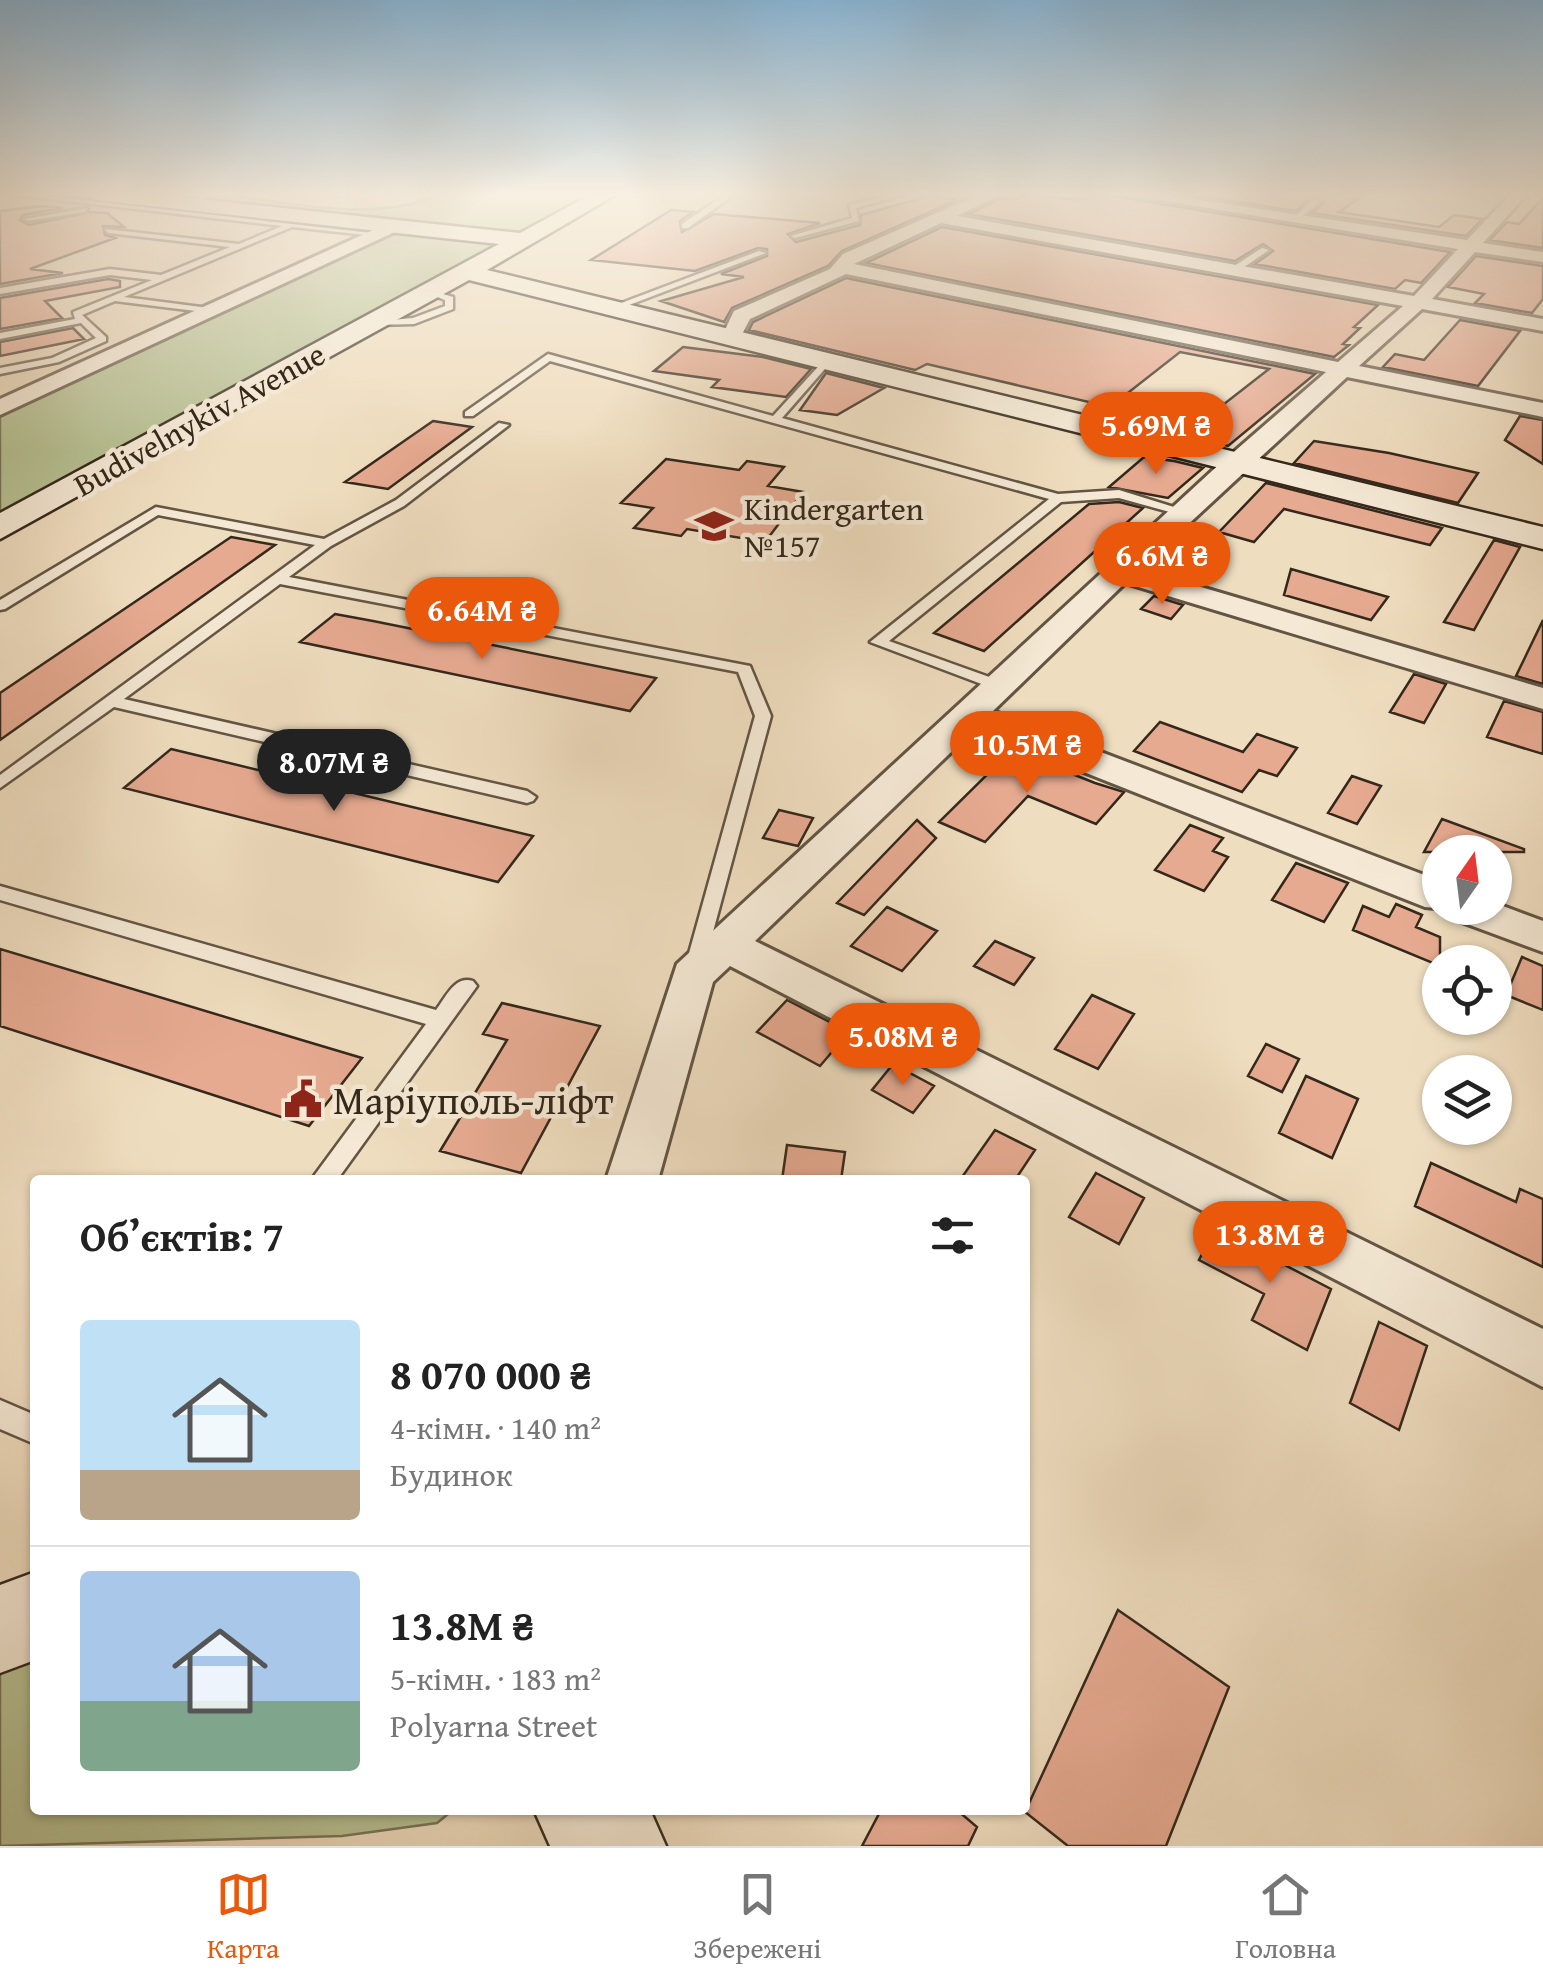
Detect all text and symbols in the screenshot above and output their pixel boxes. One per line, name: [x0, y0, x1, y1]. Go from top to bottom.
street label: Budivelnykiv Avenue: [65, 330, 333, 508]
pin: 5.69M ₴: [1064, 392, 1248, 477]
text: 5.69M ₴: [1101, 401, 1211, 448]
place label: Kindergarten №157: [744, 485, 924, 569]
school or university icon: Kindergarten №157: [693, 505, 735, 547]
pin: 6.6M ₴: [1081, 522, 1243, 607]
text: 6.6M ₴: [1115, 531, 1209, 578]
pin: 6.64M ₴: [390, 577, 574, 662]
text: 6.64M ₴: [427, 586, 537, 633]
pin: 10.5M ₴: [935, 711, 1119, 796]
text: 10.5M ₴: [972, 720, 1082, 767]
pin: 8.07M ₴: [242, 729, 426, 814]
text: 8.07M ₴: [279, 738, 389, 785]
north arrow: [1422, 835, 1512, 925]
map controls: [1422, 835, 1512, 1145]
button: locate: [1422, 945, 1512, 1035]
pin: 5.08M ₴: [811, 1003, 995, 1088]
text: 5.08M ₴: [848, 1012, 958, 1059]
button: layers: [1422, 1055, 1512, 1145]
place label: Маріуполь-ліфт: [333, 1070, 614, 1129]
public building icon: Маріуполь-ліфт: [282, 1078, 324, 1120]
pin: 13.8M ₴: [1178, 1201, 1362, 1286]
text: Об’єктів: 7: [80, 1205, 284, 1266]
icon: filters: [925, 1208, 980, 1263]
text: 13.8M ₴: [1215, 1210, 1325, 1257]
text: 8 070 000 ₴: [390, 1343, 592, 1404]
icon: home: [160, 1360, 280, 1480]
text: 4-кімн. · 140 m²: [390, 1404, 601, 1451]
text: Будинок: [390, 1451, 513, 1498]
text: 13.8M ₴: [390, 1594, 534, 1655]
icon: home: [160, 1611, 280, 1731]
text: 5-кімн. · 183 m²: [390, 1655, 601, 1702]
text: Polyarna Street: [390, 1702, 597, 1749]
tab: Карта: [207, 1867, 279, 1968]
tab: Збережені: [693, 1867, 821, 1968]
tab: Головна: [1235, 1867, 1336, 1968]

